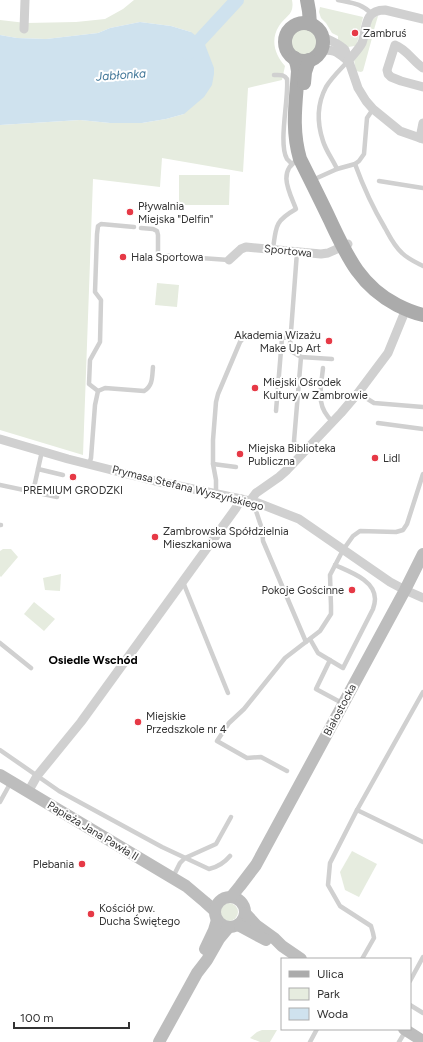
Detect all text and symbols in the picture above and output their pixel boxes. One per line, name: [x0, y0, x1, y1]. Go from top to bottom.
place label: Zambruś: [363, 27, 407, 40]
marker: Zambruś: [350, 28, 360, 38]
water label: Jabłonka: [95, 66, 146, 84]
place label: Pływalnia Miejska "Delfin": [138, 200, 213, 226]
marker: Pływalnia Miejska "Delfin": [125, 207, 135, 217]
street label: Sportowa: [264, 242, 312, 260]
place label: Hala Sportowa: [131, 251, 203, 264]
marker: Hala Sportowa: [118, 252, 128, 262]
place label: Akademia Wizażu Make Up Art: [234, 329, 321, 355]
marker: Akademia Wizażu Make Up Art: [324, 336, 334, 346]
place label: Miejski Ośrodek Kultury w Zambrowie: [263, 376, 368, 402]
marker: Miejski Ośrodek Kultury w Zambrowie: [250, 383, 260, 393]
place label: Miejska Biblioteka Publiczna: [248, 442, 336, 468]
marker: Miejska Biblioteka Publiczna: [235, 449, 245, 459]
place label: Lidl: [383, 452, 400, 465]
marker: Lidl: [370, 453, 380, 463]
street label: Prymasa Stefana Wyszyńskiego: [111, 463, 265, 513]
marker: PREMIUM GRODZKI: [68, 472, 78, 482]
place label: PREMIUM GRODZKI: [23, 484, 123, 497]
place label: Zambrowska Spółdzielnia Mieszkaniowa: [163, 525, 289, 551]
marker: Zambrowska Spółdzielnia Mieszkaniowa: [150, 532, 160, 542]
place label: Pokoje Gościnne: [261, 584, 344, 597]
marker: Pokoje Gościnne: [347, 585, 357, 595]
district label: Osiedle Wschód: [48, 653, 138, 667]
street label: Białostocka: [321, 682, 359, 738]
place label: Miejskie Przedszkole nr 4: [146, 710, 227, 736]
marker: Miejskie Przedszkole nr 4: [133, 717, 143, 727]
street label: Papieża Jana Pawła II: [45, 799, 141, 863]
place label: Plebania: [33, 858, 74, 871]
marker: Plebania: [77, 859, 87, 869]
place label: Kościół pw. Ducha Świętego: [99, 902, 180, 928]
marker: Kościół pw. Ducha Świętego: [86, 909, 96, 919]
legend: [281, 958, 411, 1030]
text: Ulica: [317, 967, 344, 981]
text: Park: [317, 987, 340, 1001]
scale bar: [14, 1004, 129, 1030]
text: Woda: [317, 1007, 348, 1021]
text: 100 m: [20, 1011, 54, 1025]

